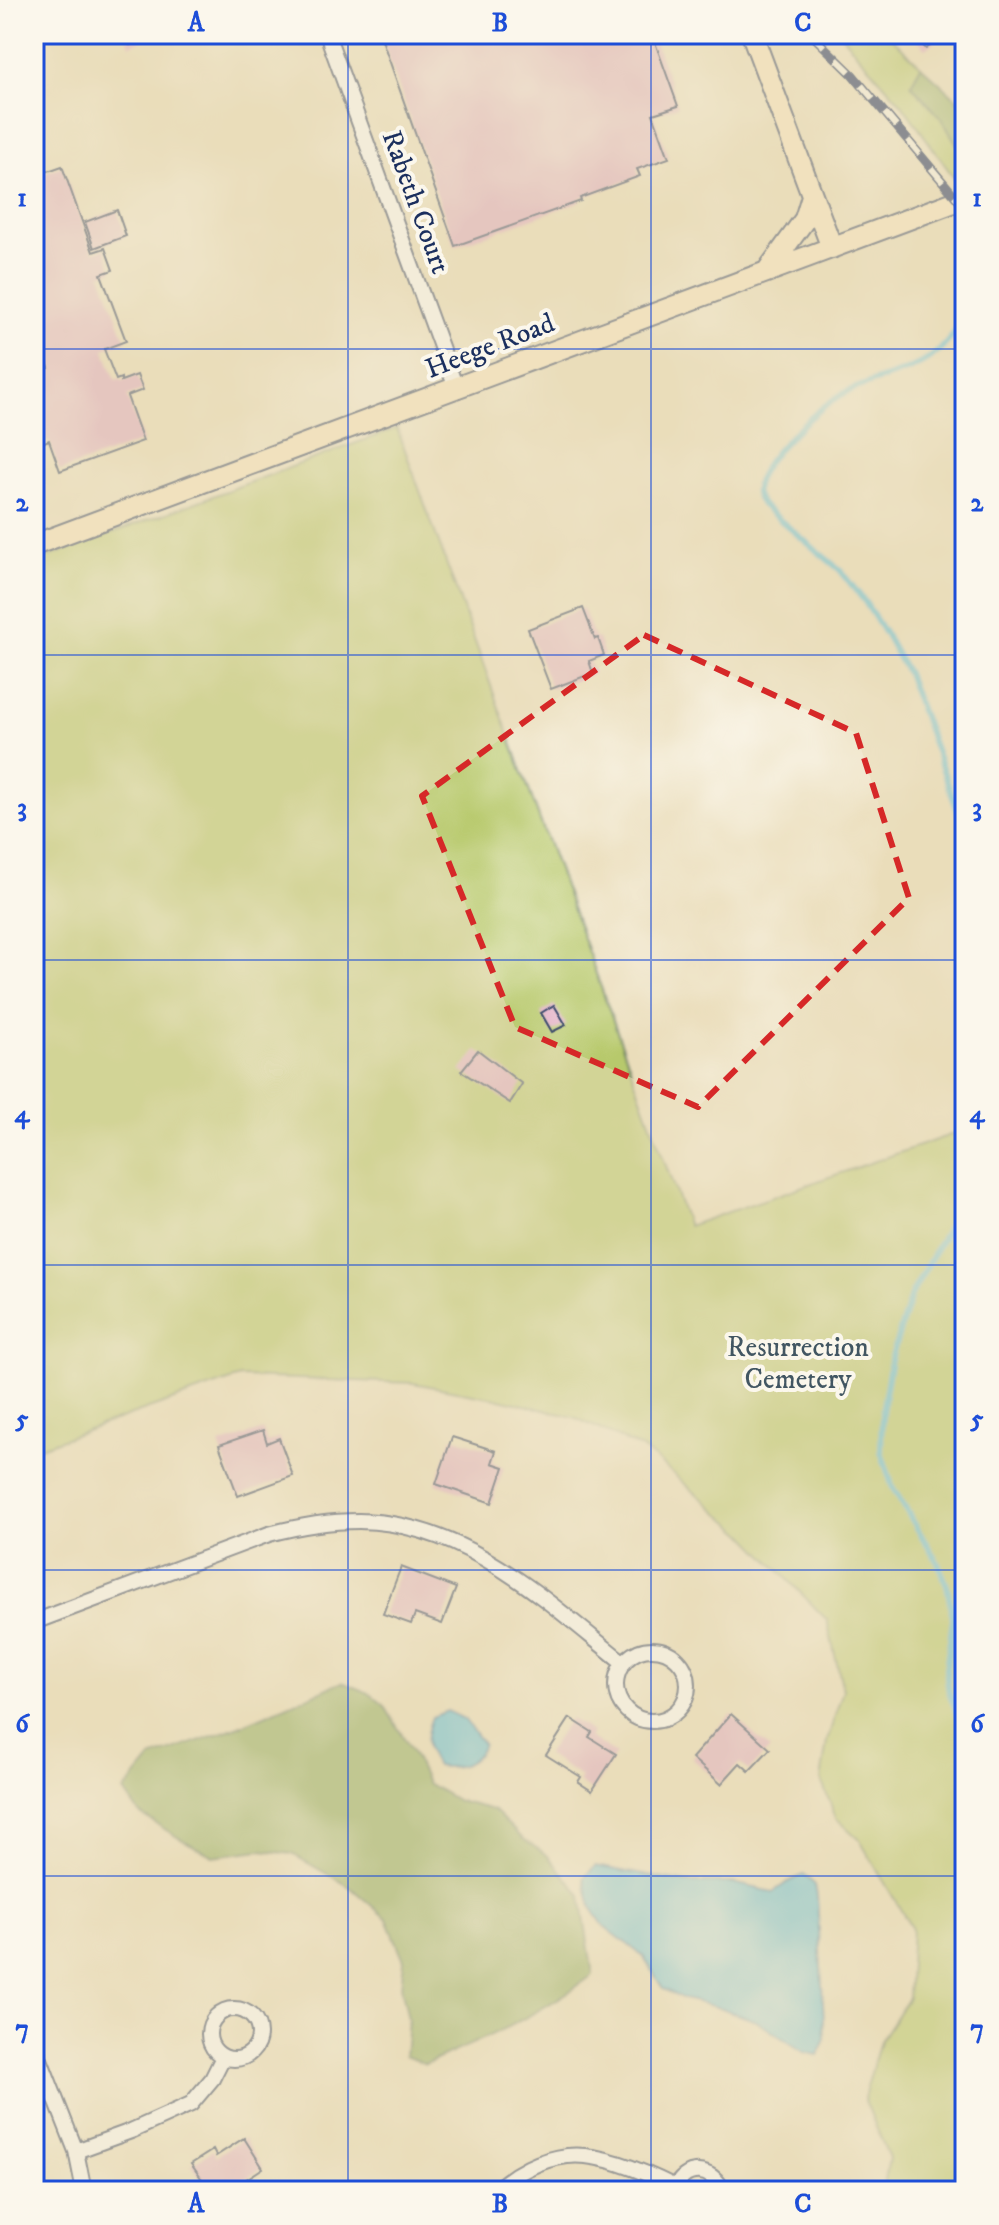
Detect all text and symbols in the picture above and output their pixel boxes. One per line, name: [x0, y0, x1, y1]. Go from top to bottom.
text: A: [187, 7, 206, 40]
text: B: [492, 7, 508, 40]
text: C: [794, 7, 812, 40]
street label: Rabeth Court: [374, 126, 458, 278]
text: 1: [17, 182, 27, 215]
text: 1: [972, 182, 982, 215]
street label: Heege Road: [420, 305, 560, 387]
text: 2: [16, 487, 30, 520]
text: 2: [971, 487, 985, 520]
text: 3: [17, 792, 27, 825]
text: 3: [972, 792, 982, 825]
text: 4: [15, 1098, 31, 1131]
text: 4: [970, 1098, 986, 1131]
park label: Resurrection Cemetery: [727, 1330, 869, 1397]
text: 5: [15, 1403, 29, 1436]
text: 5: [970, 1403, 984, 1436]
text: 6: [15, 1708, 30, 1741]
text: 6: [970, 1708, 985, 1741]
text: 7: [15, 2013, 29, 2046]
text: 7: [970, 2013, 984, 2046]
text: A: [187, 2188, 206, 2221]
text: B: [492, 2188, 508, 2221]
text: C: [794, 2188, 812, 2221]

